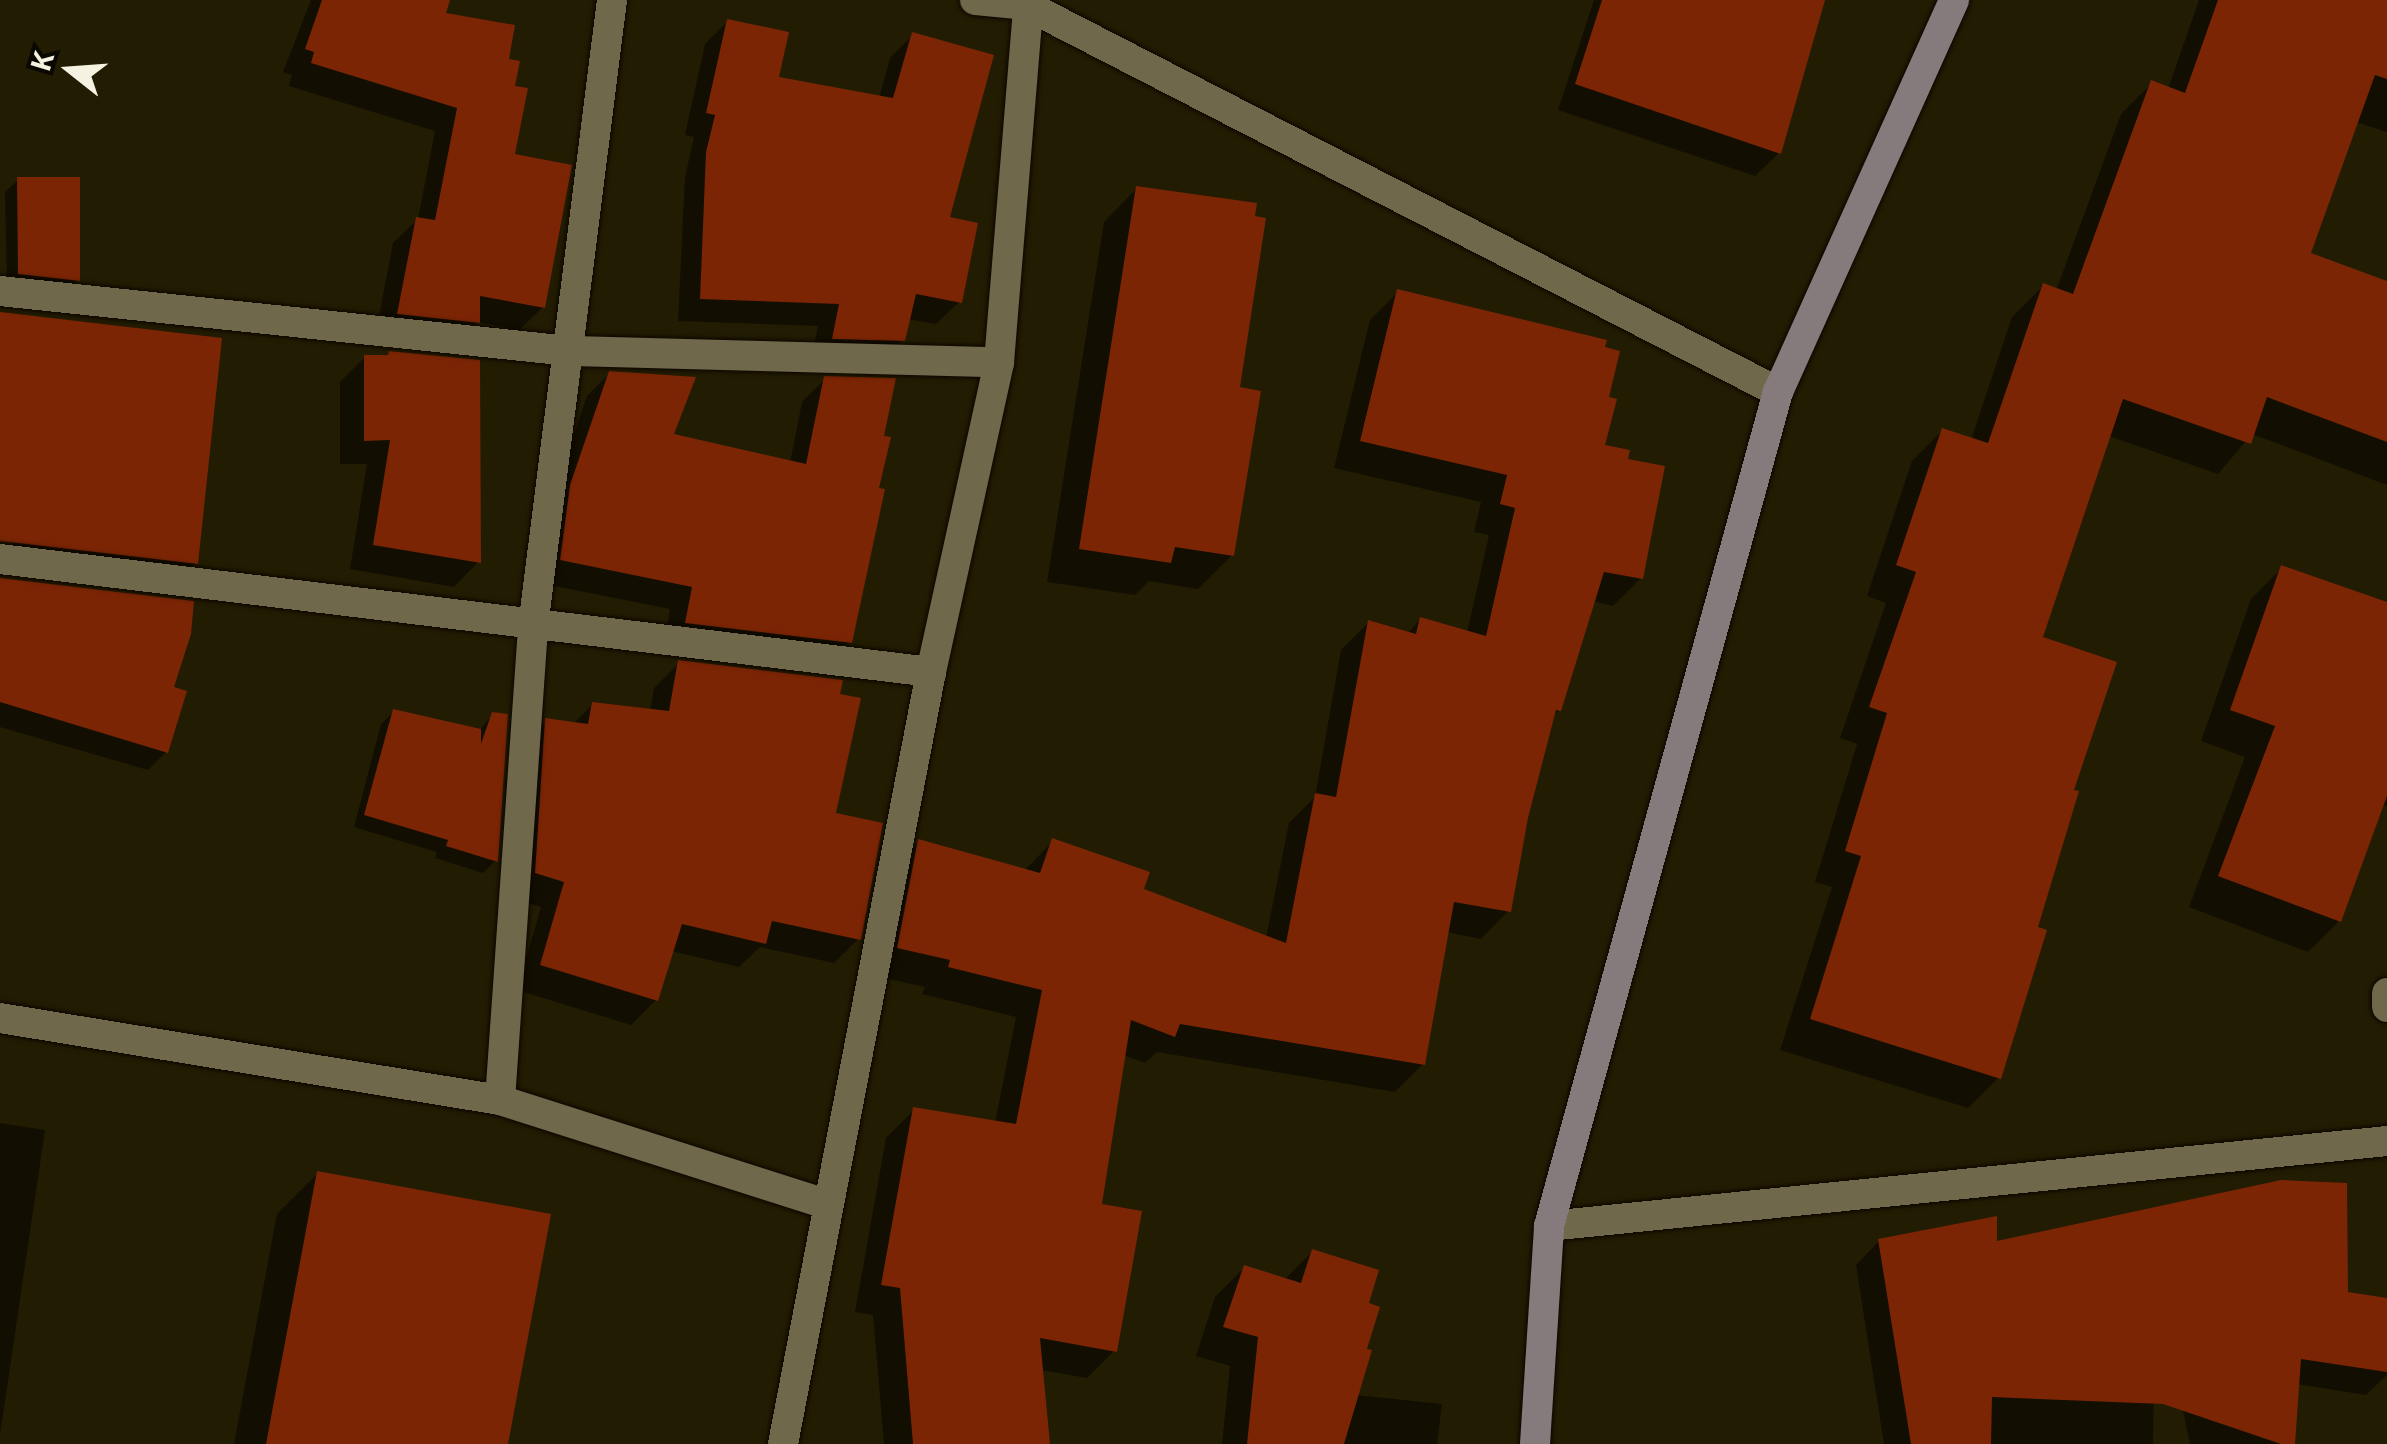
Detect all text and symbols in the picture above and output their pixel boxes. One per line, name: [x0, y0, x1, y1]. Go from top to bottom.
north arrow: [20, 20, 120, 120]
text: K: [20, 47, 62, 76]

